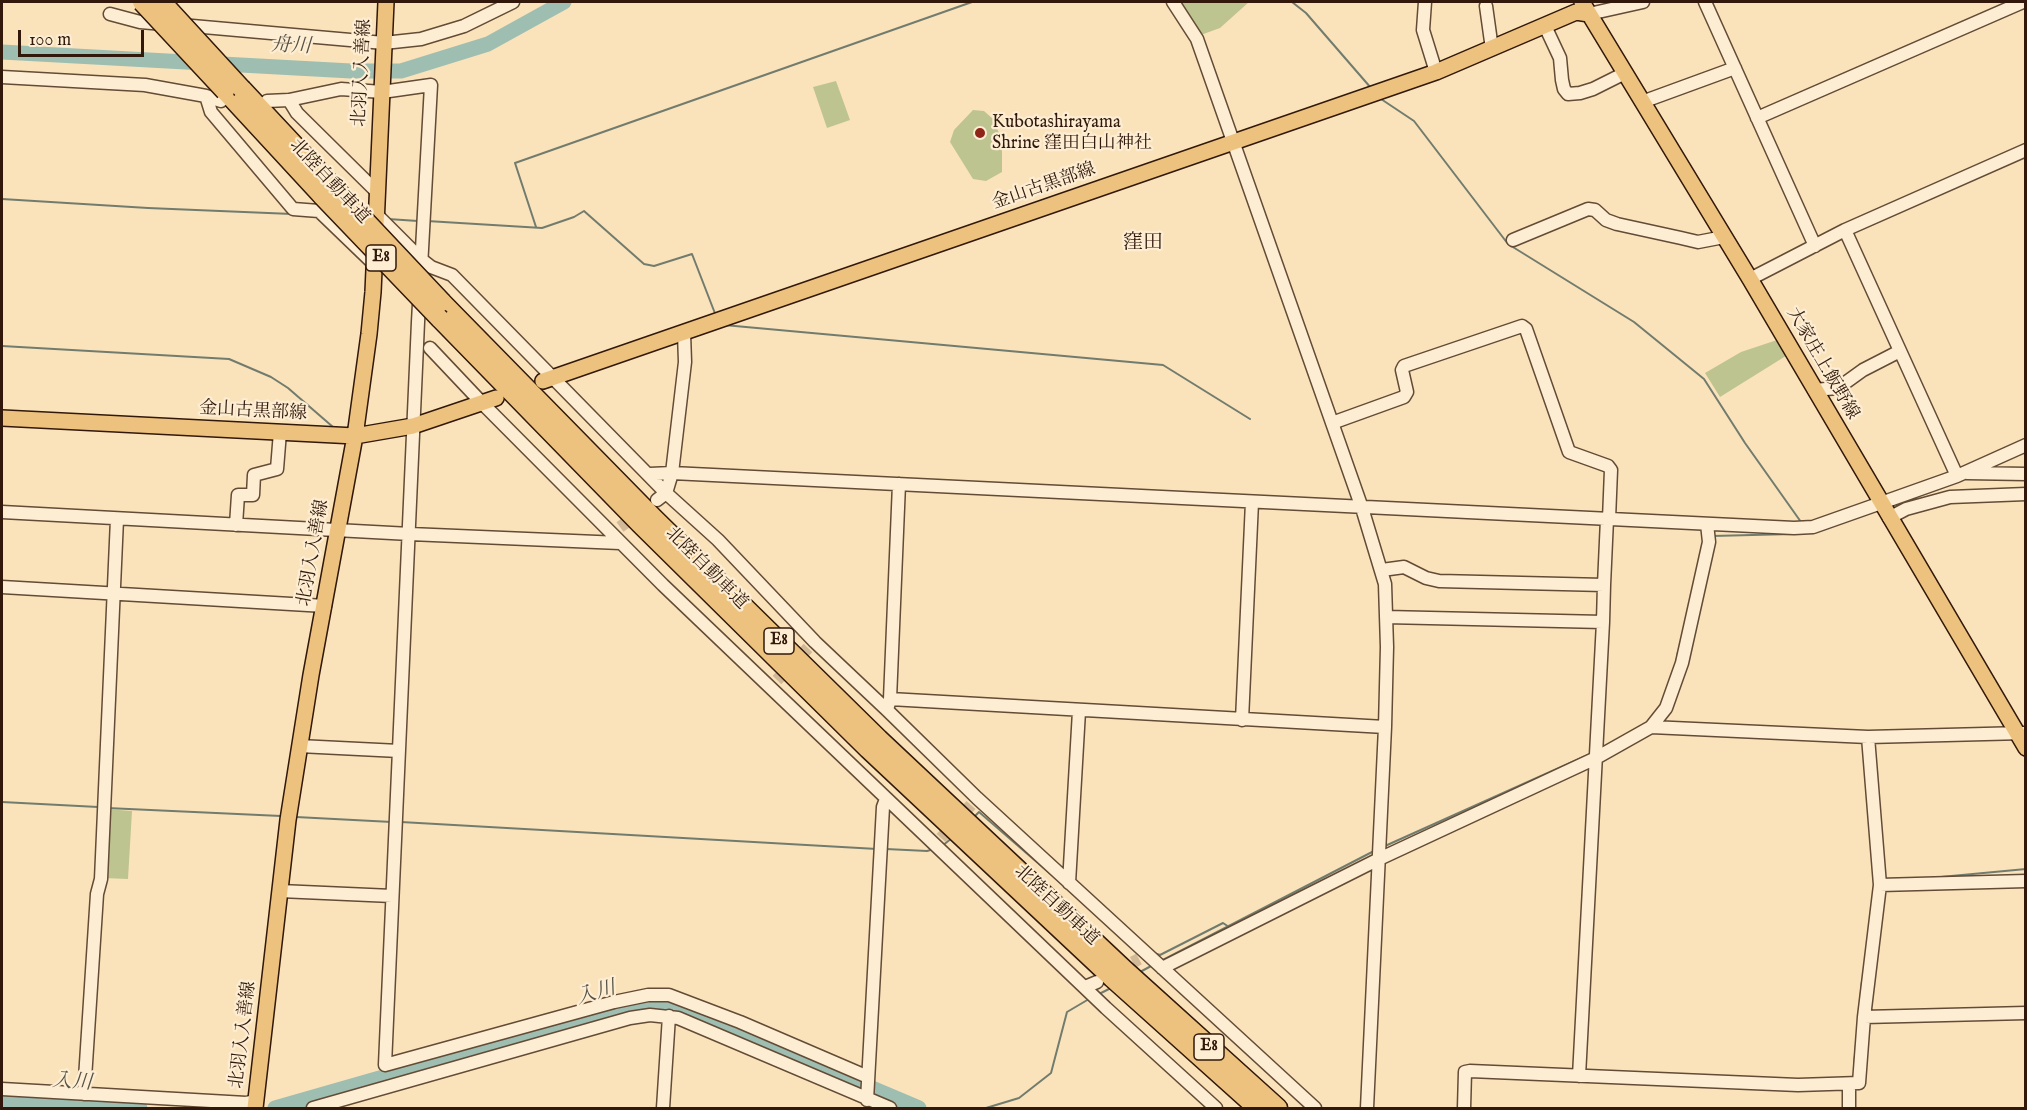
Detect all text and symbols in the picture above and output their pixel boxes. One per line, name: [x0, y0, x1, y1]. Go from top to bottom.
scale bar: [21, 18, 147, 56]
street label: 北羽入入善線: [349, 19, 377, 127]
text: 100 m: [29, 29, 71, 52]
water label: 舟川: [270, 34, 312, 60]
place label: Kubotashirayama Shrine 窪田白山神社: [992, 112, 1152, 154]
marker: Kubotashirayama Shrine 窪田白山神社: [973, 126, 987, 140]
street label: 北陸自動車道: [284, 135, 374, 229]
street label: 金山古黒部線: [989, 159, 1099, 215]
district label: 窪田: [1123, 232, 1163, 256]
road number: E8: [366, 245, 396, 271]
street label: 大家庄上飯野線: [1781, 304, 1863, 424]
street label: 金山古黒部線: [199, 398, 307, 426]
street label: 北羽入入善線: [294, 498, 334, 608]
street label: 北陸自動車道: [660, 523, 752, 615]
road number: E8: [764, 628, 794, 654]
street label: 北陸自動車道: [1009, 861, 1103, 951]
water label: 入川: [573, 977, 619, 1011]
street label: 北羽入入善線: [227, 980, 261, 1090]
road number: E8: [1194, 1034, 1224, 1060]
water label: 入川: [51, 1070, 93, 1096]

